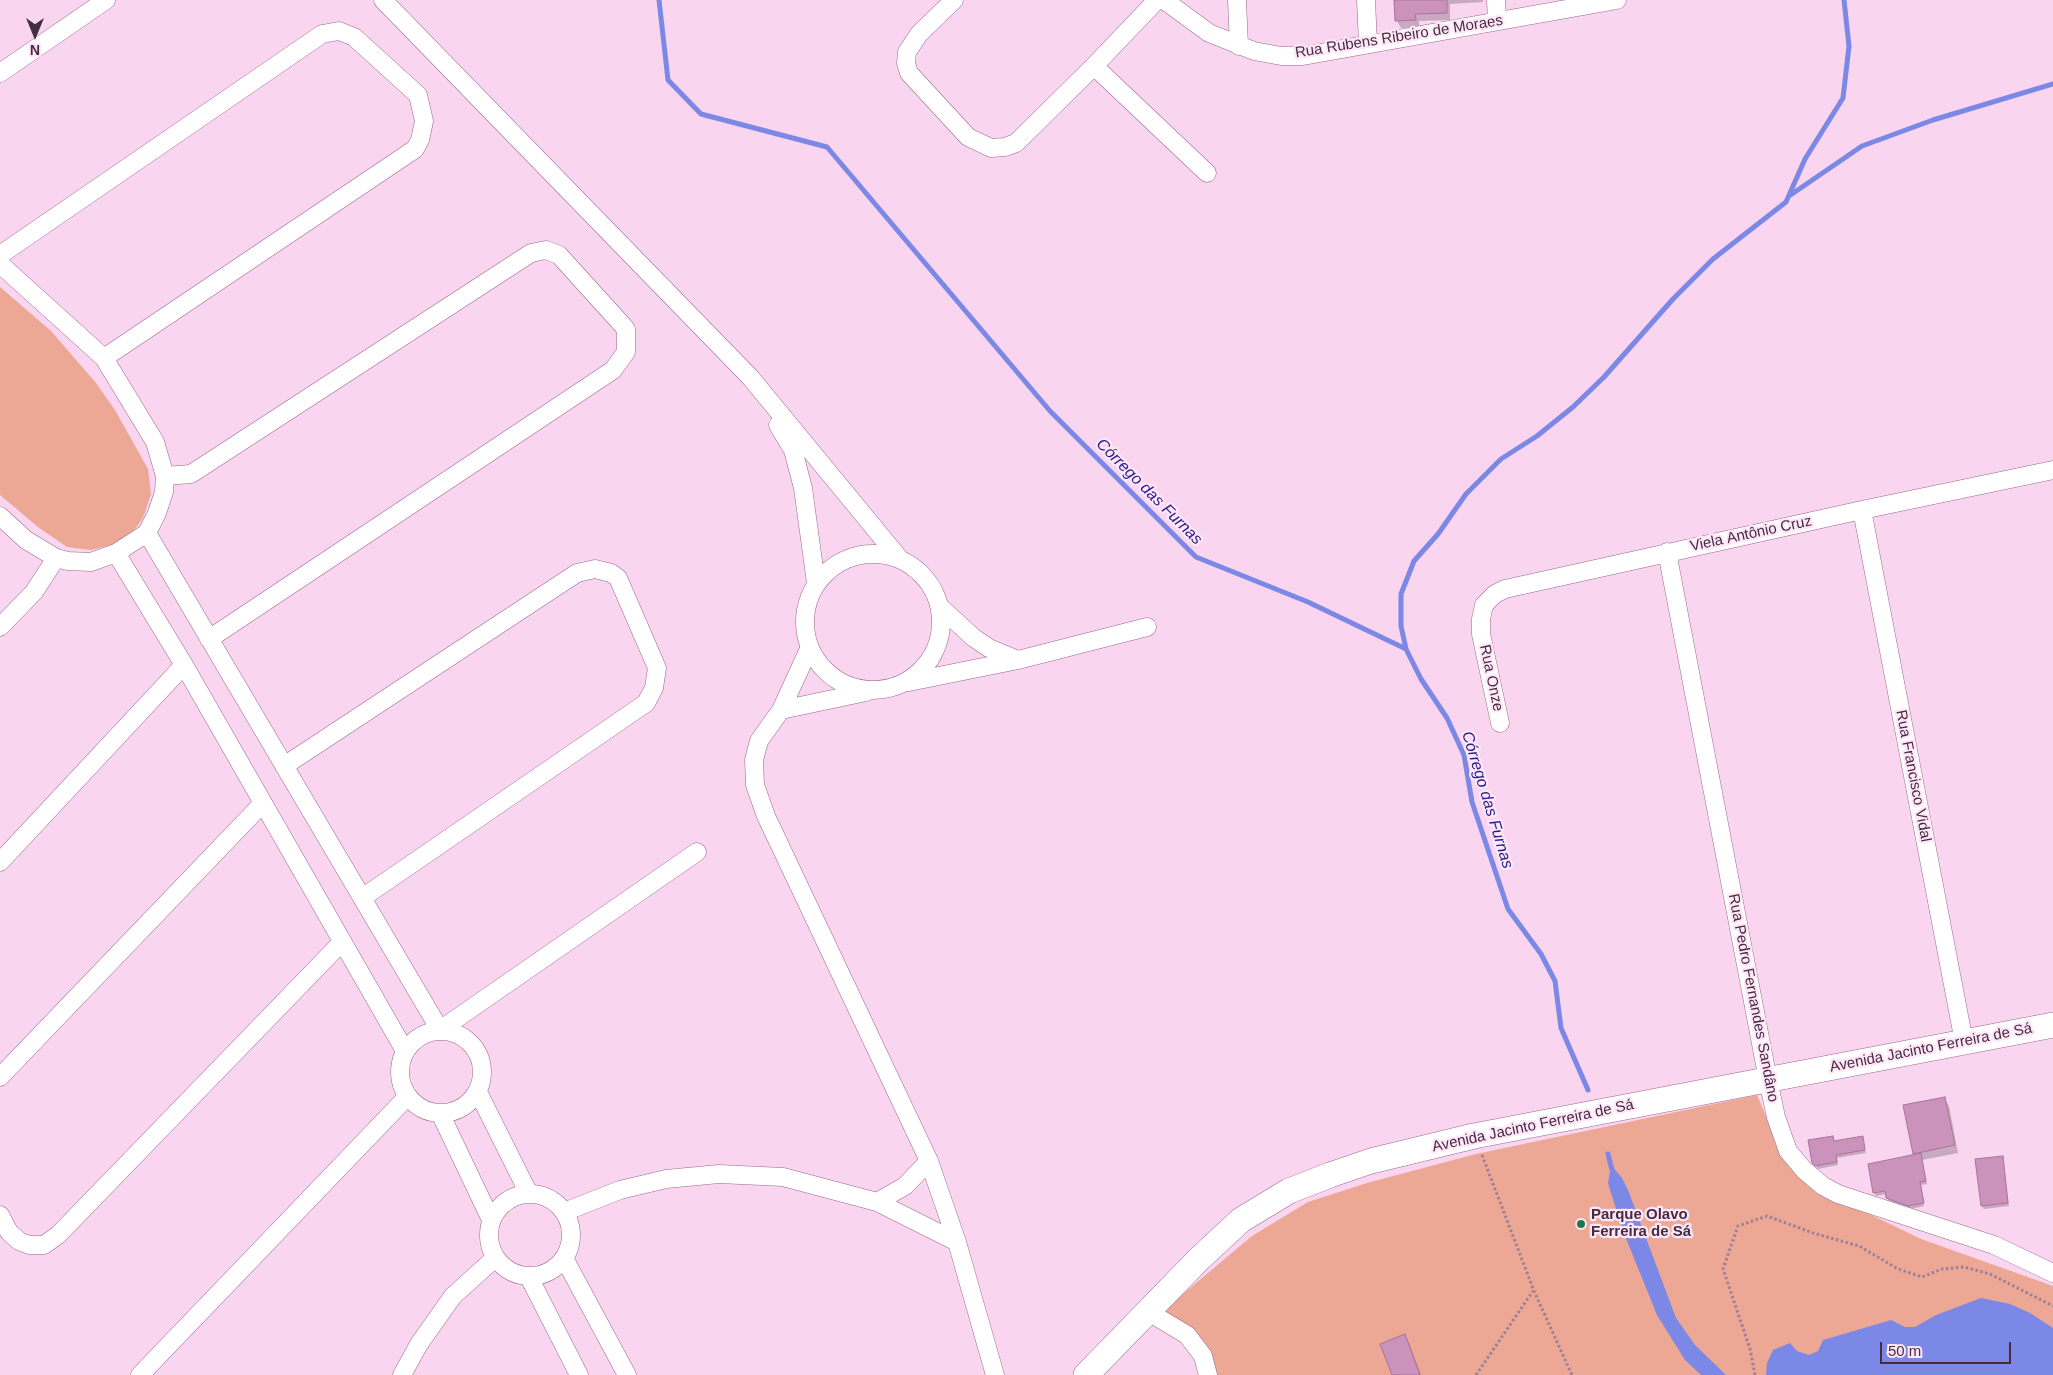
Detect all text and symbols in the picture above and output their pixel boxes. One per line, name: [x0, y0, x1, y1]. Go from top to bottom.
north arrow: [10, 10, 60, 60]
street label: Rua Rubens Ribeiro de Moraes: [1294, 12, 1504, 62]
text: N: [30, 42, 40, 58]
water label: Córrego das Furnas: [1092, 435, 1206, 549]
street label: Viela Antônio Cruz: [1689, 512, 1813, 556]
street label: Rua Onze: [1475, 643, 1507, 713]
street label: Rua Francisco Vidal: [1891, 709, 1935, 843]
water label: Córrego das Furnas: [1457, 729, 1517, 871]
street label: Rua Pedro Fernandes Sandâno: [1724, 892, 1782, 1104]
street label: Avenida Jacinto Ferreira de Sá: [1828, 1020, 2034, 1076]
street label: Avenida Jacinto Ferreira de Sá: [1431, 1096, 1635, 1156]
place label: Parque Olavo Ferreira de Sá: [1591, 1206, 1691, 1241]
marker: Parque Olavo Ferreira de Sá: [1575, 1218, 1587, 1230]
scale bar: [1883, 1332, 2014, 1364]
text: 50 m: [1888, 1342, 1921, 1359]

